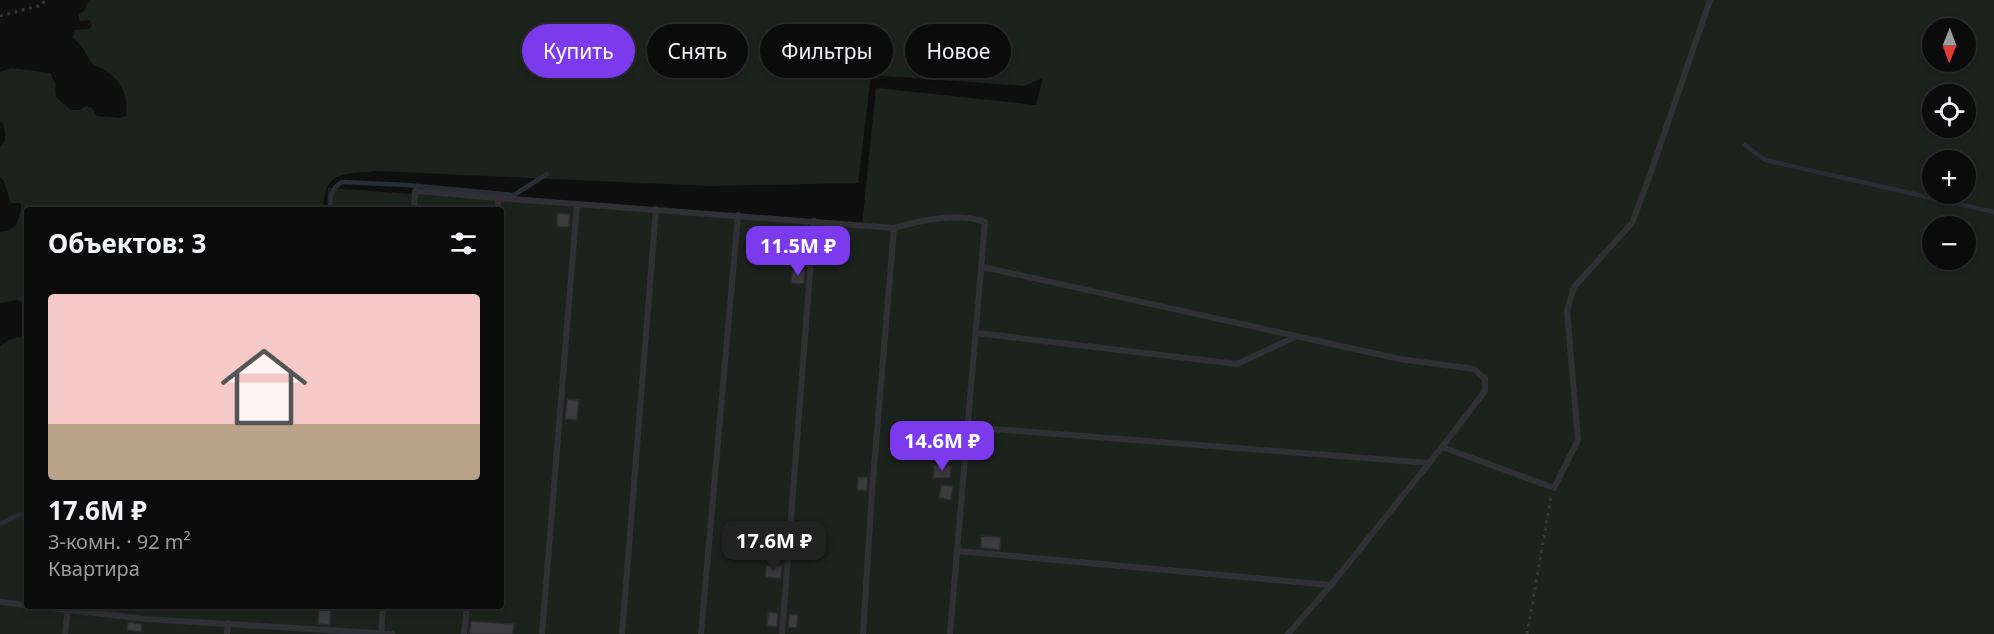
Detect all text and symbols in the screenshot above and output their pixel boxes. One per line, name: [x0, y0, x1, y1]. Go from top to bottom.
north arrow: [1922, 18, 1976, 72]
map controls: [1922, 18, 1976, 270]
chip: Купить: [522, 24, 635, 78]
chip: Снять: [647, 24, 748, 78]
chip: Фильтры: [760, 24, 893, 78]
chip: Новое: [905, 24, 1011, 78]
button: locate: [1922, 84, 1976, 138]
button: +: [1922, 150, 1976, 204]
button: −: [1922, 216, 1976, 270]
text: Объектов: 3: [48, 225, 206, 261]
pin: 11.5M ₽: [743, 226, 853, 277]
icon: filters: [447, 227, 480, 260]
text: 11.5M ₽: [760, 232, 836, 259]
icon: home: [210, 333, 318, 441]
pin: 14.6M ₽: [887, 421, 997, 472]
text: 14.6M ₽: [904, 427, 980, 454]
text: 17.6M ₽: [48, 492, 147, 528]
pin: 17.6M ₽: [719, 521, 829, 572]
text: 17.6M ₽: [736, 527, 812, 554]
text: 3-комн. · 92 m²: [48, 528, 191, 555]
text: Квартира: [48, 555, 140, 582]

